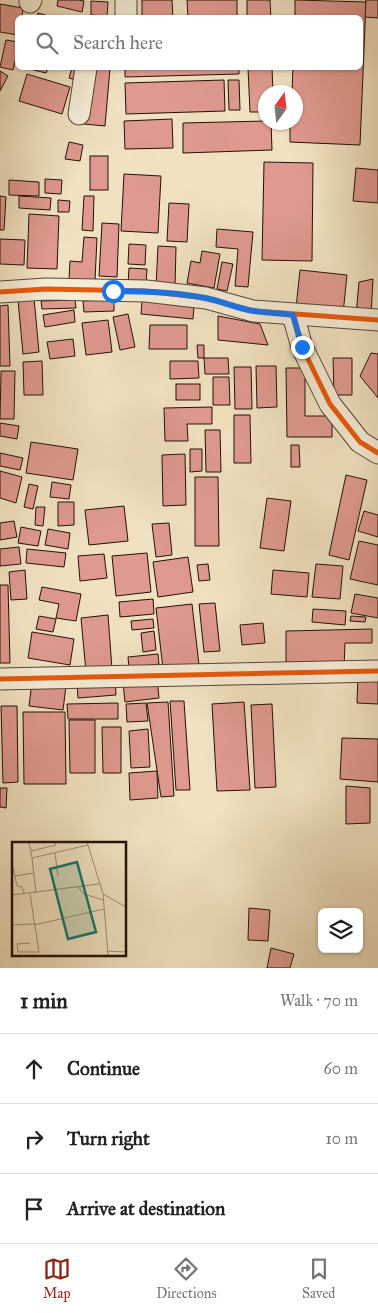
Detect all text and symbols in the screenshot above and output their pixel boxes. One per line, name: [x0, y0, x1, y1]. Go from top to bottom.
search box: [15, 15, 363, 70]
icon: search: [33, 29, 61, 57]
text: Search here: [73, 31, 163, 54]
north arrow: [258, 85, 303, 130]
route start: [102, 280, 125, 303]
route end: [291, 336, 314, 359]
inset map: [12, 842, 126, 956]
map controls: [318, 908, 363, 953]
button: layers: [318, 908, 363, 953]
text: 1 min: [20, 988, 68, 1014]
text: Walk · 70 m: [280, 991, 358, 1010]
icon: ahead: [20, 1055, 48, 1083]
text: Continue: [67, 1057, 140, 1080]
text: 60 m: [324, 1059, 358, 1078]
icon: right: [20, 1125, 48, 1153]
text: Turn right: [67, 1127, 150, 1150]
text: 10 m: [326, 1129, 358, 1148]
icon: arrive: [20, 1195, 48, 1223]
text: Arrive at destination: [67, 1197, 225, 1220]
tab: Map: [43, 1255, 71, 1302]
tab: Directions: [156, 1255, 217, 1302]
tab: Saved: [302, 1255, 335, 1302]

